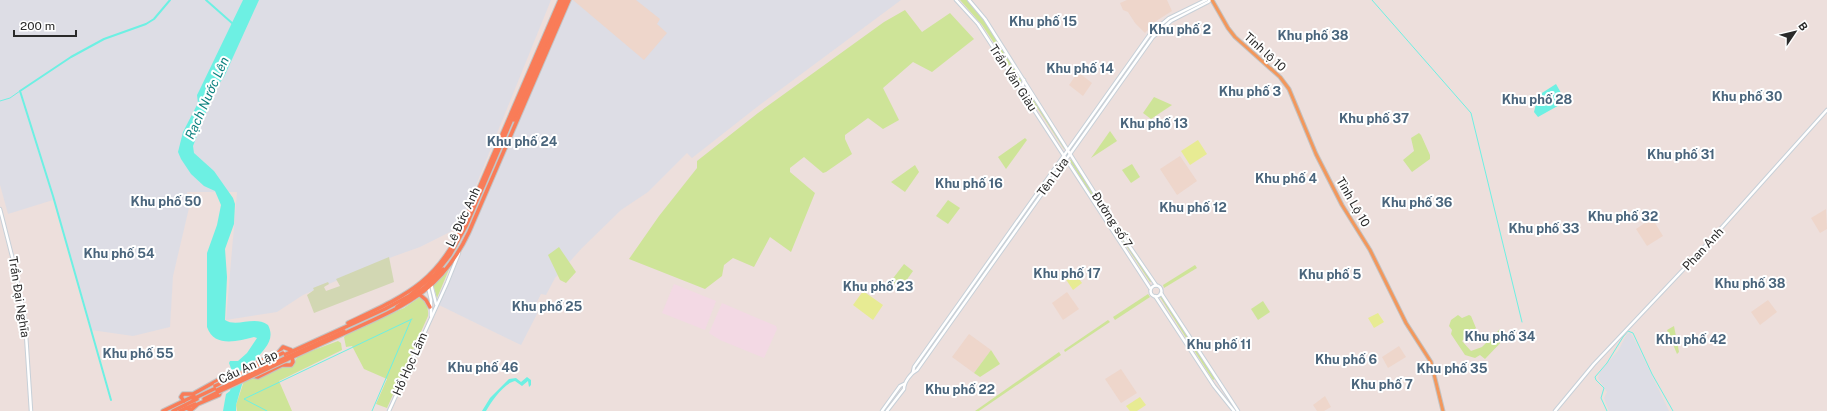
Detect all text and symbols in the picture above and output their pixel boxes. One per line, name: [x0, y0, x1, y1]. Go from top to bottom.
scale bar: [14, 12, 76, 38]
north arrow: [1775, 12, 1815, 52]
district label: Khu phố 15: [1009, 14, 1077, 29]
text: 200 m: [20, 19, 55, 33]
text: B: [1796, 20, 1811, 33]
district label: Khu phố 2: [1149, 22, 1211, 37]
district label: Khu phố 38: [1278, 28, 1349, 43]
street label: Tỉnh lộ 10: [1241, 30, 1289, 74]
street label: Trần Văn Giàu: [986, 42, 1040, 114]
water label: Rạch Nước Lên: [182, 54, 232, 142]
district label: Khu phố 14: [1046, 61, 1114, 76]
district label: Khu phố 3: [1219, 84, 1281, 99]
district label: Khu phố 30: [1712, 89, 1782, 104]
district label: Khu phố 28: [1502, 92, 1573, 107]
district label: Khu phố 37: [1339, 111, 1409, 126]
district label: Khu phố 13: [1120, 116, 1188, 131]
district label: Khu phố 24: [487, 134, 558, 149]
district label: Khu phố 31: [1647, 147, 1715, 162]
street label: Tên Lửa: [1034, 155, 1072, 199]
district label: Khu phố 4: [1255, 171, 1318, 186]
street label: Tỉnh Lộ 10: [1333, 175, 1373, 229]
district label: Khu phố 16: [935, 176, 1003, 191]
street label: Lê Đức Anh: [443, 185, 483, 249]
street label: Đường số 7: [1089, 190, 1135, 250]
district label: Khu phố 50: [131, 194, 201, 209]
district label: Khu phố 36: [1382, 195, 1453, 210]
district label: Khu phố 12: [1159, 200, 1227, 215]
district label: Khu phố 32: [1588, 209, 1658, 224]
district label: Khu phố 33: [1509, 221, 1580, 236]
street label: Phan Anh: [1680, 225, 1726, 273]
district label: Khu phố 54: [84, 246, 155, 261]
street label: Trần Đại Nghĩa: [6, 255, 32, 339]
district label: Khu phố 17: [1033, 266, 1101, 281]
district label: Khu phố 5: [1299, 267, 1361, 282]
district label: Khu phố 38: [1715, 276, 1786, 291]
district label: Khu phố 23: [843, 279, 914, 294]
district label: Khu phố 25: [512, 299, 583, 314]
district label: Khu phố 34: [1465, 329, 1536, 344]
street label: Hồ Học Lãm: [390, 330, 430, 398]
district label: Khu phố 42: [1656, 332, 1726, 347]
district label: Khu phố 11: [1187, 337, 1251, 352]
district label: Khu phố 55: [102, 346, 174, 361]
street label: Cầu An Lập: [216, 347, 280, 387]
district label: Khu phố 6: [1315, 352, 1378, 367]
district label: Khu phố 46: [448, 360, 519, 375]
district label: Khu phố 35: [1416, 361, 1488, 376]
district label: Khu phố 7: [1351, 377, 1413, 392]
district label: Khu phố 22: [925, 382, 995, 397]

